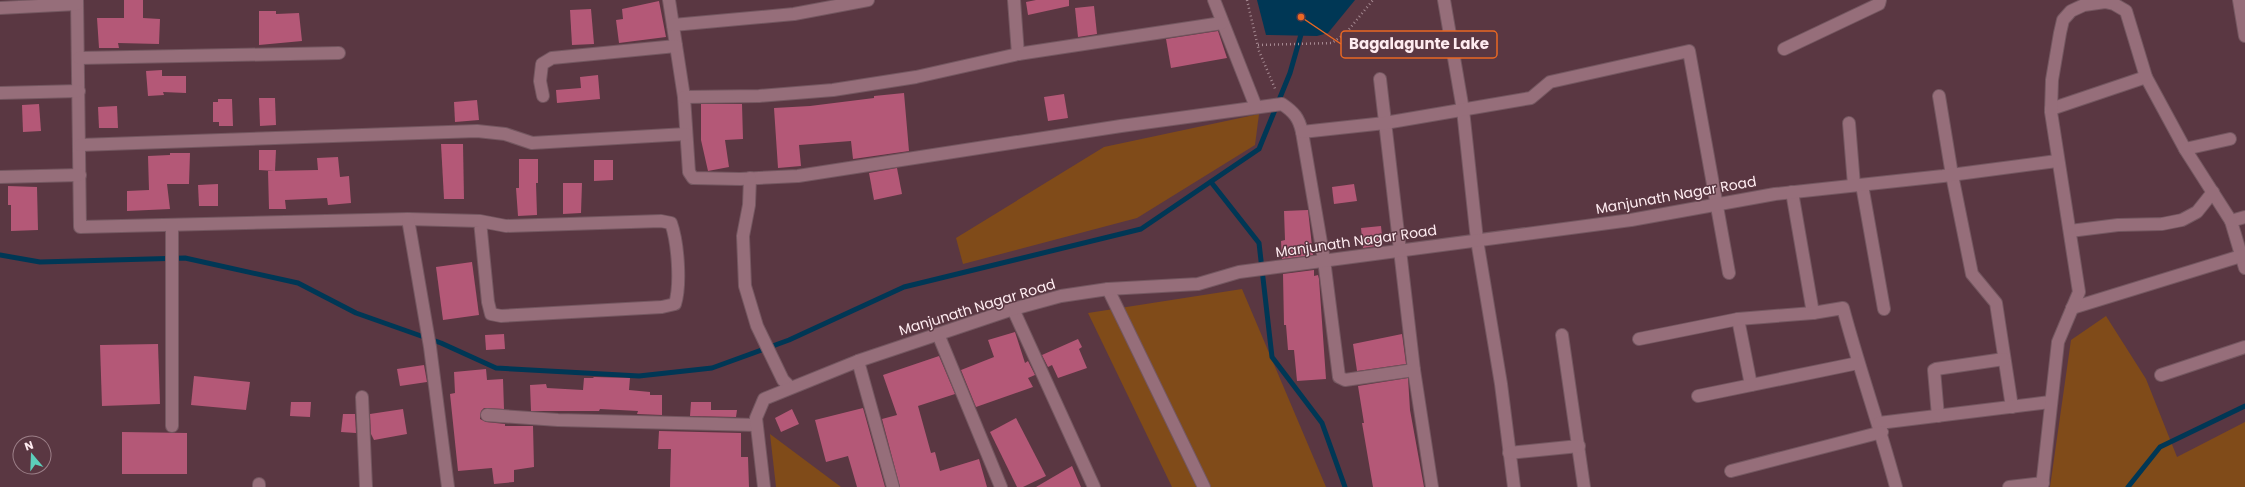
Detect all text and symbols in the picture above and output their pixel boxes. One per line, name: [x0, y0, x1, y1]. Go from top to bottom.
callout: Bagalagunte Lake: [1341, 31, 1497, 58]
text: Bagalagunte Lake: [1349, 33, 1489, 54]
street label: Manjunath Nagar Road: [1594, 171, 1758, 219]
street label: Manjunath Nagar Road: [1274, 220, 1438, 262]
street label: Manjunath Nagar Road: [896, 274, 1058, 340]
north arrow: [12, 435, 52, 475]
text: N: [22, 437, 35, 454]

